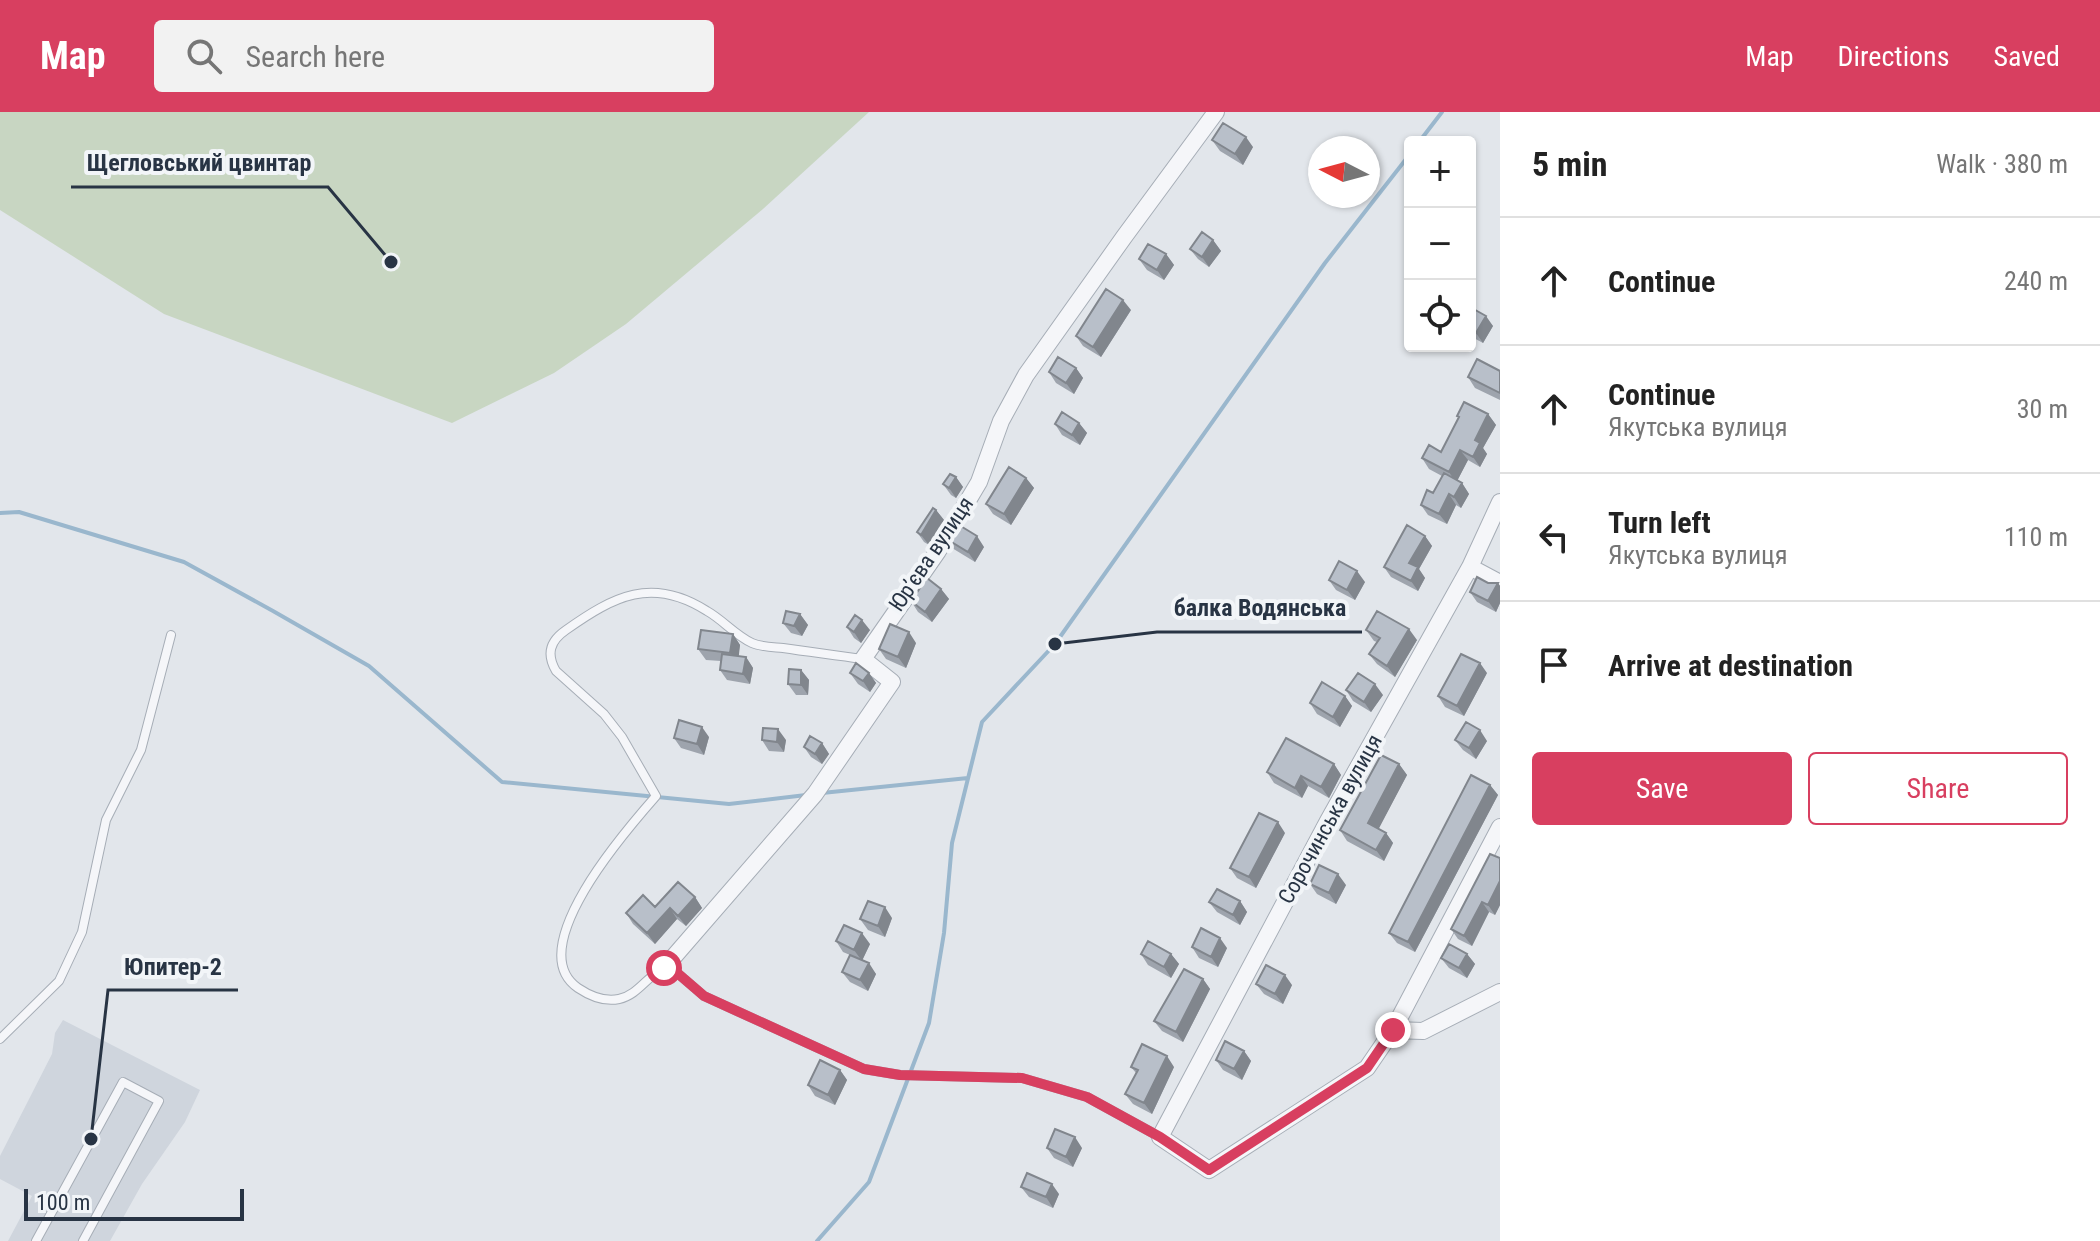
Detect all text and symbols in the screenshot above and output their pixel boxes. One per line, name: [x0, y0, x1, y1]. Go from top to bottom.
search box: [154, 20, 714, 92]
text: Map: [40, 34, 106, 78]
icon: search: [182, 34, 226, 78]
text: Search here: [246, 39, 385, 74]
text: Map: [1745, 40, 1794, 73]
text: Directions: [1838, 40, 1949, 73]
text: Saved: [1993, 40, 2060, 73]
north arrow: [1308, 136, 1380, 208]
map controls: [1404, 136, 1476, 352]
button: +: [1404, 136, 1476, 208]
callout: Щегловський цвинтар: [71, 139, 328, 187]
text: 5 min: [1532, 144, 1608, 184]
text: Щегловський цвинтар: [87, 149, 311, 177]
text: Walk · 380 m: [1936, 149, 2068, 179]
button: −: [1404, 208, 1476, 280]
icon: ahead: [1532, 259, 1576, 303]
text: Continue: [1608, 264, 1715, 299]
text: 240 m: [2004, 266, 2068, 296]
button: locate: [1404, 280, 1476, 352]
text: Continue: [1608, 377, 1715, 412]
icon: ahead: [1532, 387, 1576, 431]
text: 30 m: [2017, 394, 2068, 424]
text: Якутська вулиця: [1608, 412, 1787, 442]
street label: Юр’єва вулиця: [884, 492, 978, 616]
text: Turn left: [1608, 505, 1711, 540]
icon: left: [1532, 515, 1576, 559]
text: 110 m: [2004, 522, 2068, 552]
text: Якутська вулиця: [1608, 540, 1787, 570]
callout: балка Водянська: [1157, 584, 1362, 632]
text: балка Водянська: [1174, 594, 1346, 622]
icon: arrive: [1532, 643, 1576, 687]
text: Arrive at destination: [1608, 648, 1853, 683]
street label: Сорочинська вулиця: [1273, 730, 1387, 908]
button: Save: [1532, 752, 1792, 825]
button: Share: [1808, 752, 2068, 825]
callout: Юпитер-2: [108, 942, 238, 990]
route start: [646, 950, 682, 986]
text: Юпитер-2: [124, 953, 222, 981]
route end: [1375, 1012, 1411, 1048]
scale bar: [24, 1185, 244, 1221]
text: 100 m: [36, 1190, 90, 1215]

